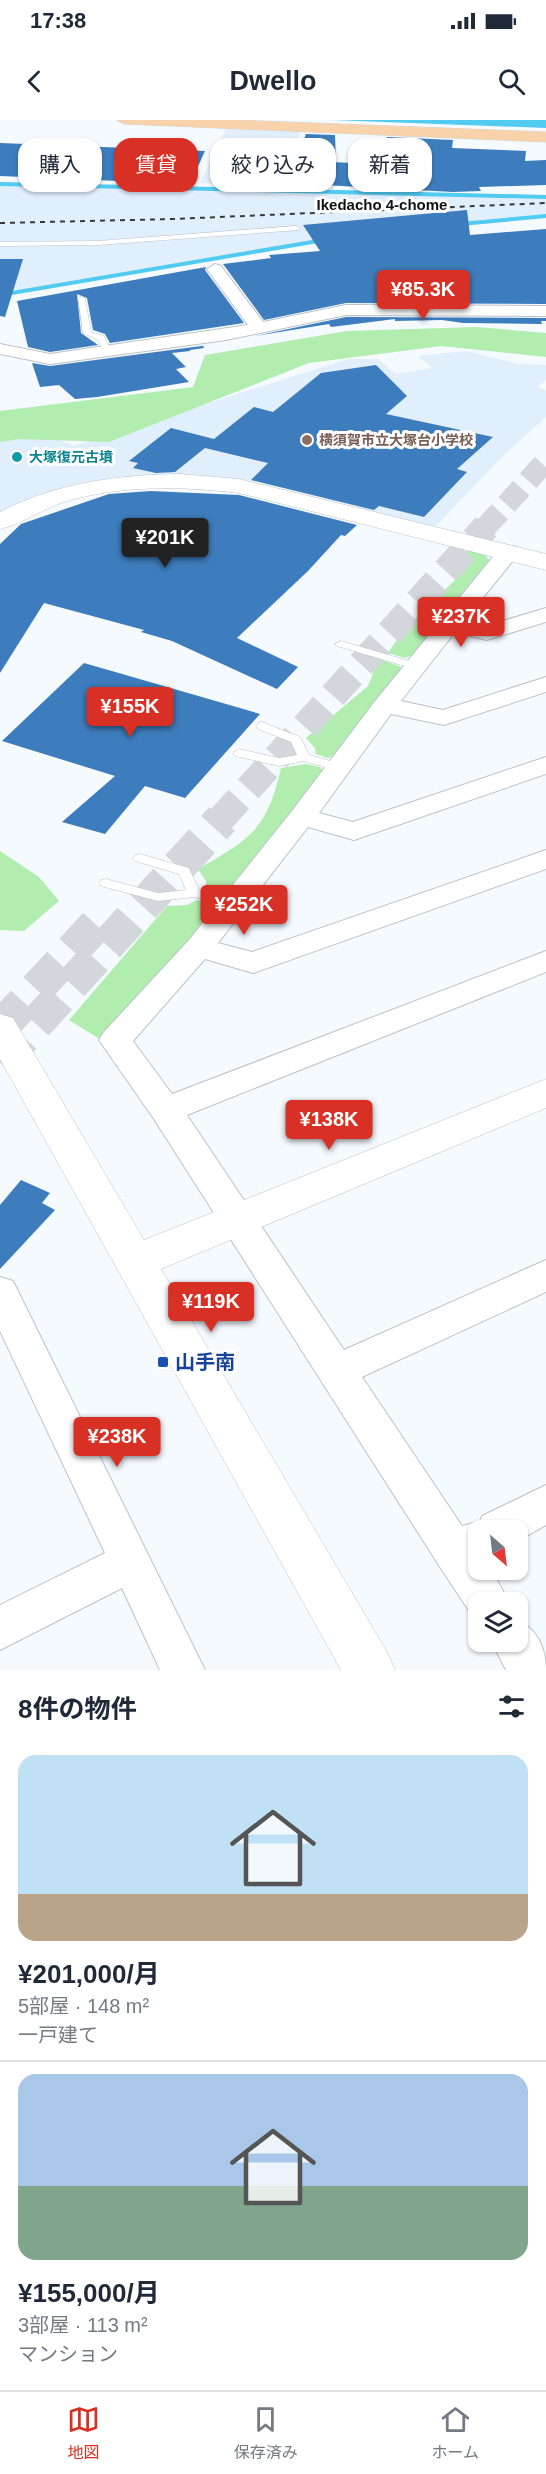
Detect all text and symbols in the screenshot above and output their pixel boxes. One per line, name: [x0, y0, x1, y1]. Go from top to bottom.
text: 17:38: [30, 8, 86, 33]
icon: back: [18, 65, 51, 98]
icon: search: [495, 65, 528, 98]
text: Dwello: [229, 66, 317, 96]
chip: 購入: [18, 138, 102, 192]
chip: 賃貸: [114, 138, 198, 192]
chip: 絞り込み: [210, 138, 336, 192]
chip: 新着: [348, 138, 432, 192]
district label: Ikedacho 4-chome: [317, 196, 447, 213]
pin: ¥85.3K: [374, 270, 472, 321]
text: ¥85.3K: [391, 278, 455, 300]
place label: 横須賀市立大塚台小学校: [319, 432, 473, 448]
marker: 横須賀市立大塚台小学校: [300, 433, 314, 447]
place label: 大塚復元古墳: [29, 449, 113, 465]
marker: 大塚復元古墳: [10, 450, 24, 464]
pin: ¥201K: [123, 518, 207, 569]
text: ¥201K: [136, 526, 194, 548]
pin: ¥237K: [419, 597, 503, 648]
text: ¥237K: [432, 605, 490, 627]
pin: ¥155K: [88, 687, 172, 738]
text: ¥155K: [101, 695, 159, 717]
pin: ¥252K: [202, 885, 286, 936]
text: ¥252K: [215, 893, 273, 915]
pin: ¥138K: [287, 1100, 371, 1151]
text: ¥138K: [300, 1108, 358, 1130]
pin: ¥119K: [169, 1282, 253, 1333]
text: ¥119K: [182, 1290, 240, 1312]
place label: 山手南: [175, 1351, 235, 1373]
marker: 山手南: [156, 1355, 170, 1369]
pin: ¥238K: [75, 1417, 159, 1468]
text: ¥238K: [88, 1425, 146, 1447]
north arrow: [468, 1520, 528, 1580]
map controls: [468, 1520, 528, 1652]
button: layers: [468, 1592, 528, 1652]
icon: filters: [495, 1690, 528, 1723]
text: 8件の物件: [18, 1694, 136, 1724]
icon: home: [219, 1794, 327, 1902]
text: ¥201,000/月: [18, 1959, 160, 1989]
text: 5部屋 · 148 m²: [18, 1995, 149, 2017]
text: 一戸建て: [18, 2024, 98, 2046]
icon: home: [219, 2113, 327, 2221]
text: ¥155,000/月: [18, 2278, 160, 2308]
text: 3部屋 · 113 m²: [18, 2314, 148, 2336]
text: マンション: [18, 2343, 118, 2365]
tab: 地図: [67, 2403, 100, 2463]
tab: 保存済み: [234, 2403, 298, 2463]
tab: ホーム: [432, 2403, 479, 2463]

